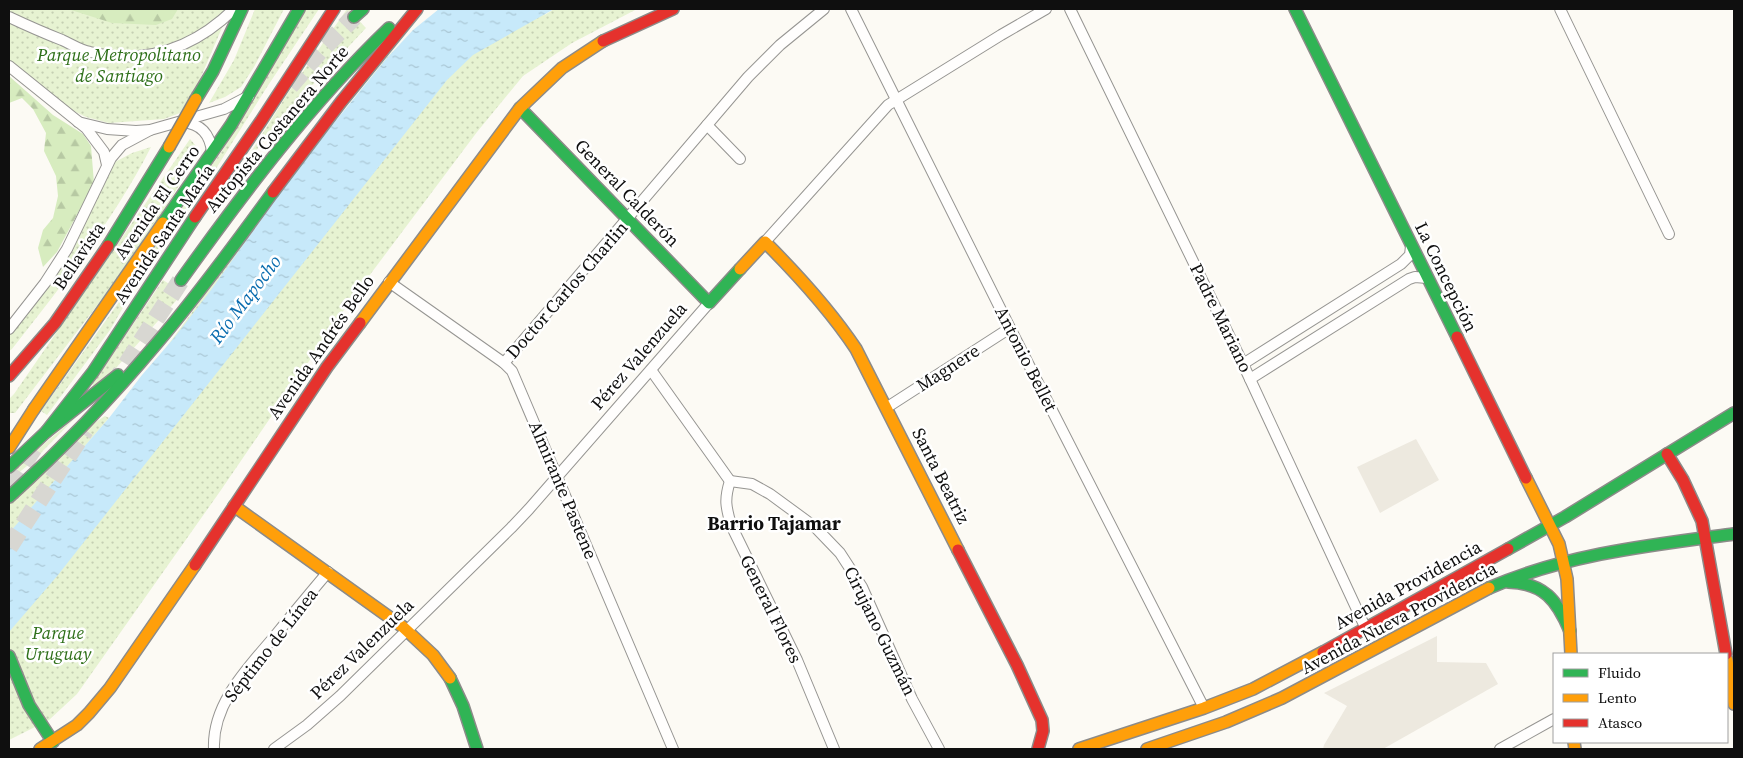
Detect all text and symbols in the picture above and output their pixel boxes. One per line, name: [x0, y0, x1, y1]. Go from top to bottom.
street label: Autopista Costanera Norte: [199, 40, 354, 218]
park label: Parque Metropolitano de Santiago: [36, 42, 201, 88]
street label: General Calderón: [569, 133, 685, 252]
street label: Avenida El Cerro: [108, 139, 205, 264]
street label: Avenida Santa María: [107, 158, 220, 309]
street label: Bellavista: [47, 216, 111, 295]
street label: Doctor Carlos Charlin: [500, 216, 633, 364]
street label: La Concepción: [1409, 218, 1484, 336]
water label: Río Mapocho: [202, 249, 287, 350]
street label: Padre Mariano: [1184, 259, 1259, 377]
street label: Avenida Andrés Bello: [261, 269, 380, 424]
street label: Pérez Valenzuela: [585, 296, 693, 415]
street label: Antonio Bellet: [989, 302, 1064, 416]
street label: Magnere: [911, 338, 984, 397]
street label: Almirante Pastene: [523, 417, 604, 563]
street label: Santa Beatriz: [907, 423, 976, 528]
district label: Barrio Tajamar: [707, 510, 841, 536]
street label: Avenida Providencia: [1330, 533, 1486, 635]
street label: General Flores: [734, 550, 809, 667]
street label: Avenida Nueva Providencia: [1296, 555, 1502, 680]
street label: Cirujano Guzmán: [838, 562, 923, 700]
street label: Séptimo de Línea: [218, 582, 324, 707]
street label: Pérez Valenzuela: [304, 592, 420, 705]
park label: Parque Uruguay: [25, 620, 92, 666]
legend: [1553, 653, 1728, 743]
text: Fluido: [1598, 662, 1641, 683]
text: Lento: [1598, 687, 1637, 708]
text: Atasco: [1598, 712, 1642, 733]

